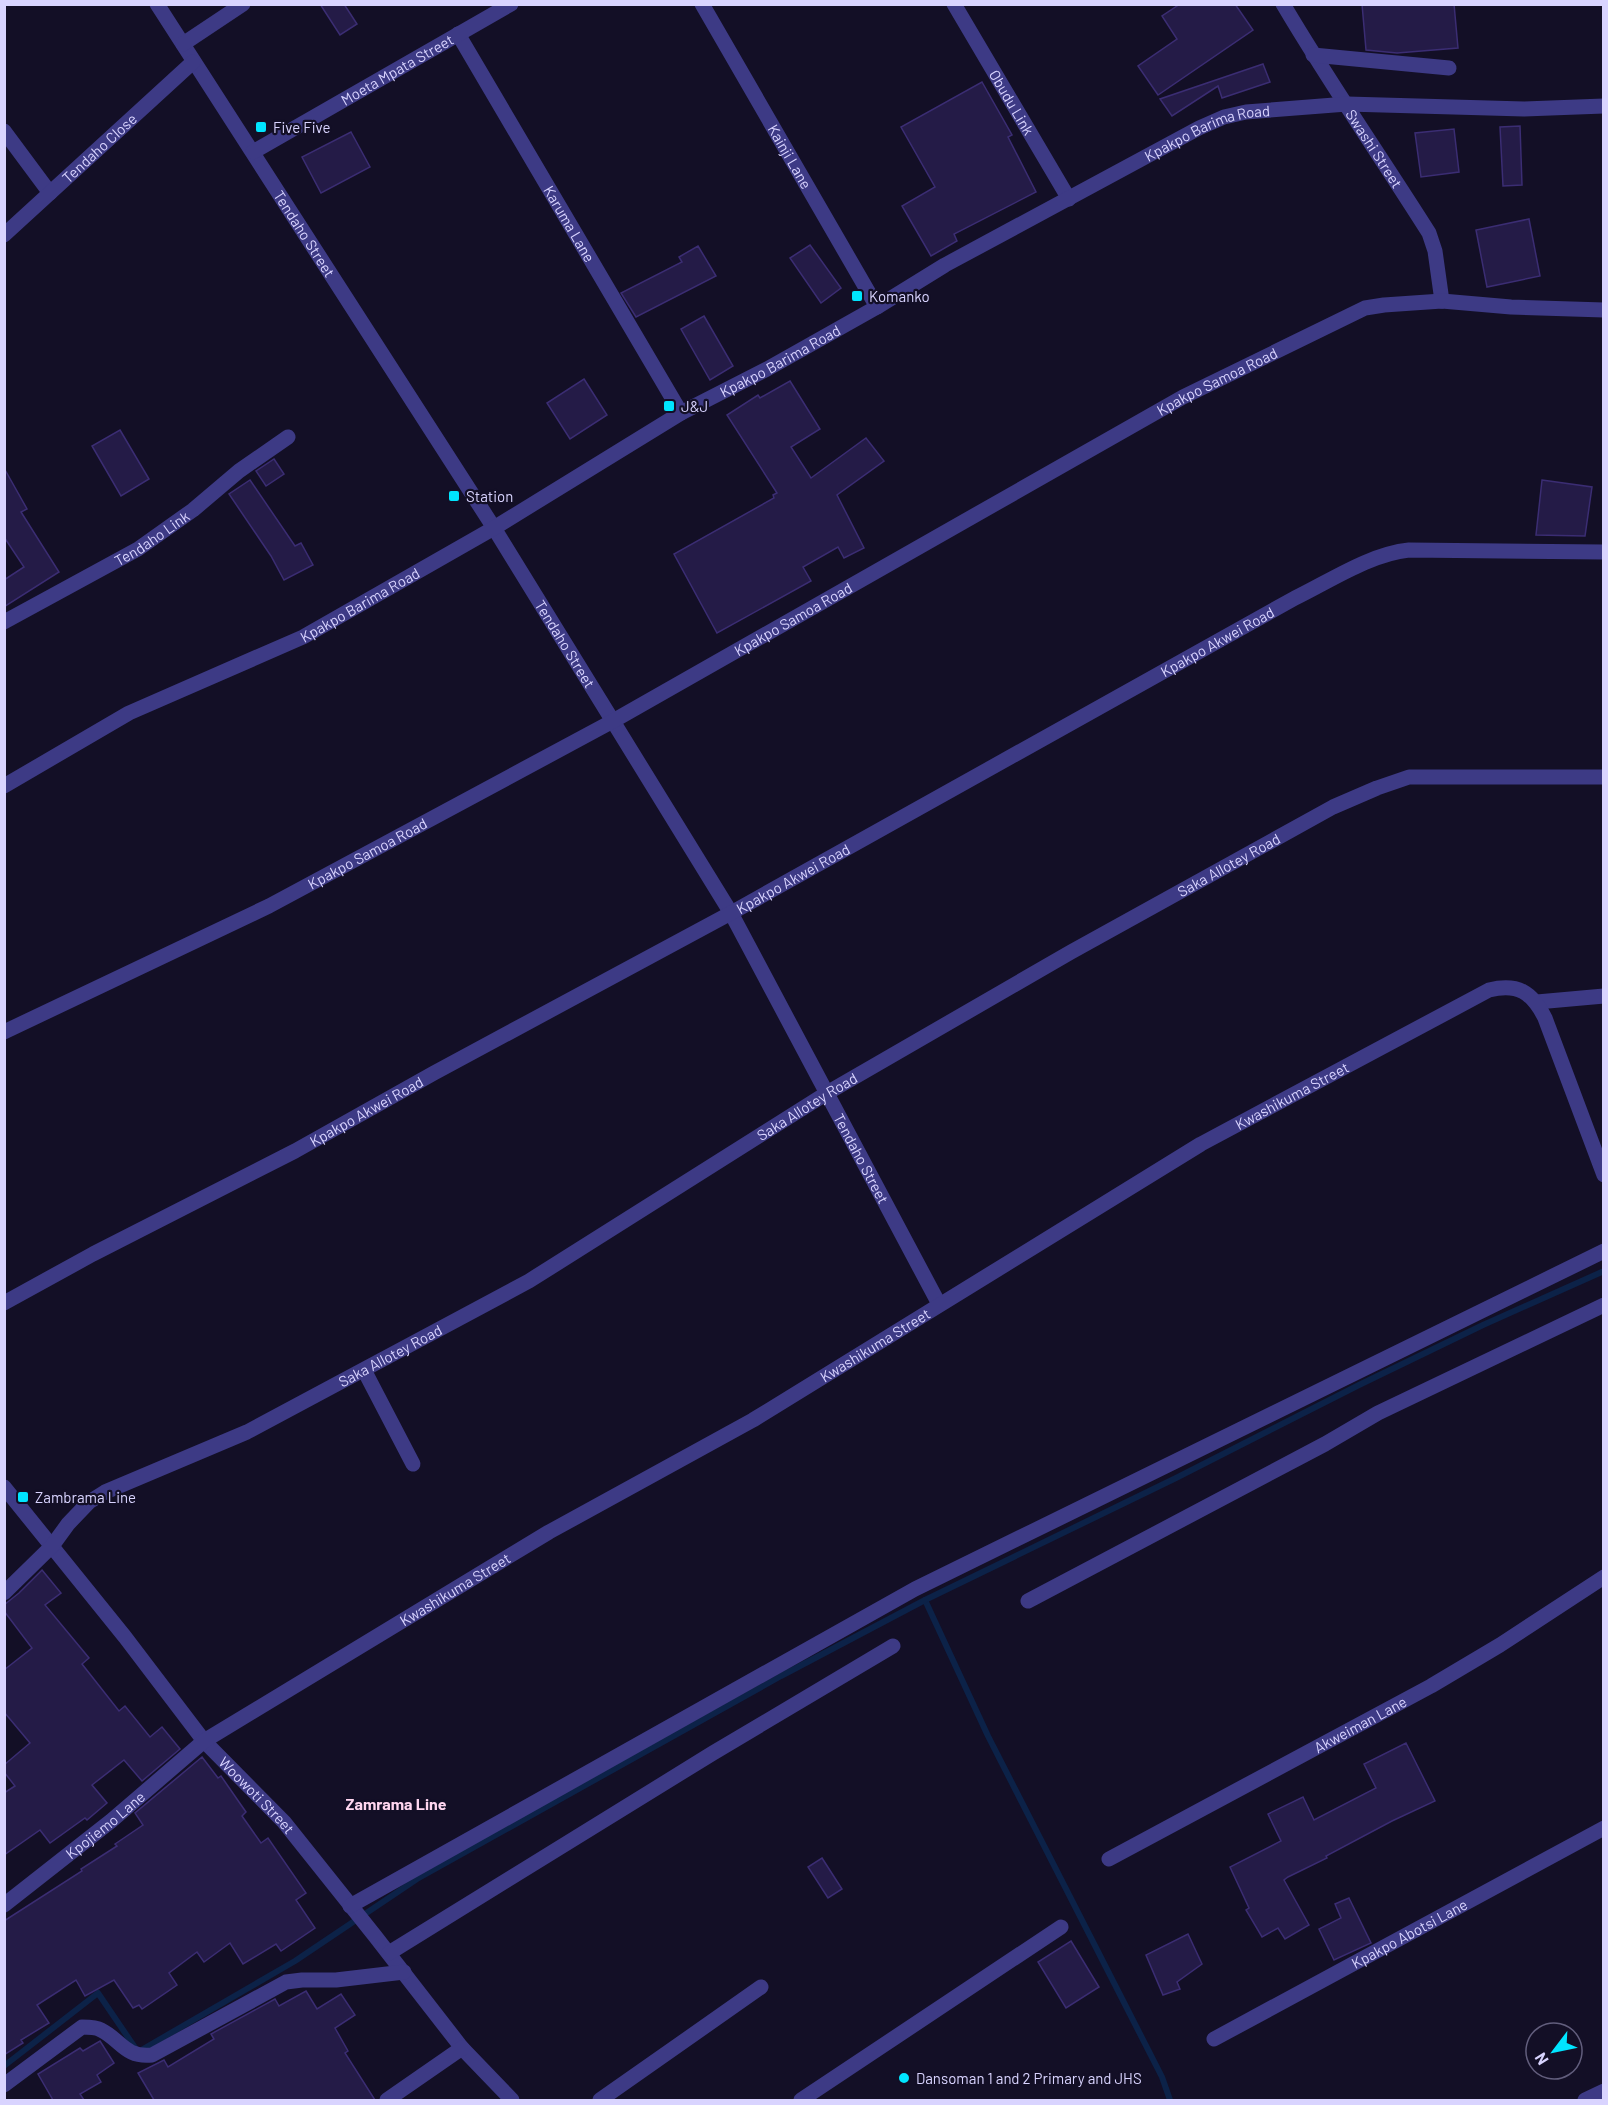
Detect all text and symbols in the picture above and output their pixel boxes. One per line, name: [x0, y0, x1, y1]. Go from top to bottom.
street label: Moeta Mpata Street: [338, 30, 456, 109]
street label: Obudu Link: [986, 66, 1038, 139]
street label: Kpakpo Barima Road: [1141, 101, 1271, 165]
street label: Swashi Street: [1342, 106, 1407, 191]
street label: Tendaho Close: [58, 109, 140, 186]
place label: Five Five: [273, 118, 330, 136]
marker: Five Five: [254, 120, 268, 134]
street label: Kainji Lane: [764, 121, 816, 192]
street label: Karuma Lane: [540, 182, 599, 265]
street label: Tendaho Street: [270, 187, 339, 280]
place label: Komanko: [869, 287, 930, 305]
marker: Komanko: [850, 289, 864, 303]
street label: Kpakpo Barima Road: [717, 321, 843, 401]
street label: Kpakpo Samoa Road: [1153, 343, 1280, 419]
place label: J&J: [681, 397, 708, 415]
marker: J&J: [662, 399, 676, 413]
place label: Station: [466, 487, 513, 505]
marker: Station: [447, 489, 461, 503]
street label: Tendaho Link: [111, 506, 193, 569]
street label: Kpakpo Barima Road: [297, 563, 423, 646]
street label: Kpakpo Samoa Road: [731, 578, 855, 659]
street label: Tendaho Street: [532, 597, 599, 691]
street label: Kpakpo Akwei Road: [1157, 603, 1277, 680]
street label: Kpakpo Samoa Road: [305, 814, 430, 893]
street label: Saka Allotey Road: [1174, 829, 1283, 900]
street label: Kpakpo Akwei Road: [733, 840, 853, 917]
street label: Kwashikuma Street: [1232, 1058, 1352, 1133]
street label: Saka Allotey Road: [753, 1069, 860, 1144]
street label: Kpakpo Akwei Road: [306, 1072, 426, 1150]
street label: Tendaho Street: [830, 1110, 893, 1206]
street label: Kwashikuma Street: [817, 1304, 933, 1386]
street label: Saka Allotey Road: [335, 1320, 445, 1390]
place label: Zambrama Line: [35, 1488, 136, 1506]
marker: Zambrama Line: [16, 1490, 30, 1504]
street label: Kwashikuma Street: [396, 1549, 513, 1629]
street label: Akweiman Lane: [1311, 1692, 1409, 1756]
street label: Woowoti Street: [215, 1753, 299, 1837]
street label: Kpojiemo Lane: [62, 1787, 148, 1862]
district label: Zamrama Line: [346, 1794, 447, 1813]
street label: Kpakpo Abotsi Lane: [1348, 1895, 1470, 1972]
north arrow: [1524, 2021, 1584, 2081]
text: N: [1530, 2050, 1552, 2069]
place label: Dansoman 1 and 2 Primary and JHS: [916, 2069, 1142, 2087]
marker: Dansoman 1 and 2 Primary and JHS: [897, 2071, 911, 2085]

